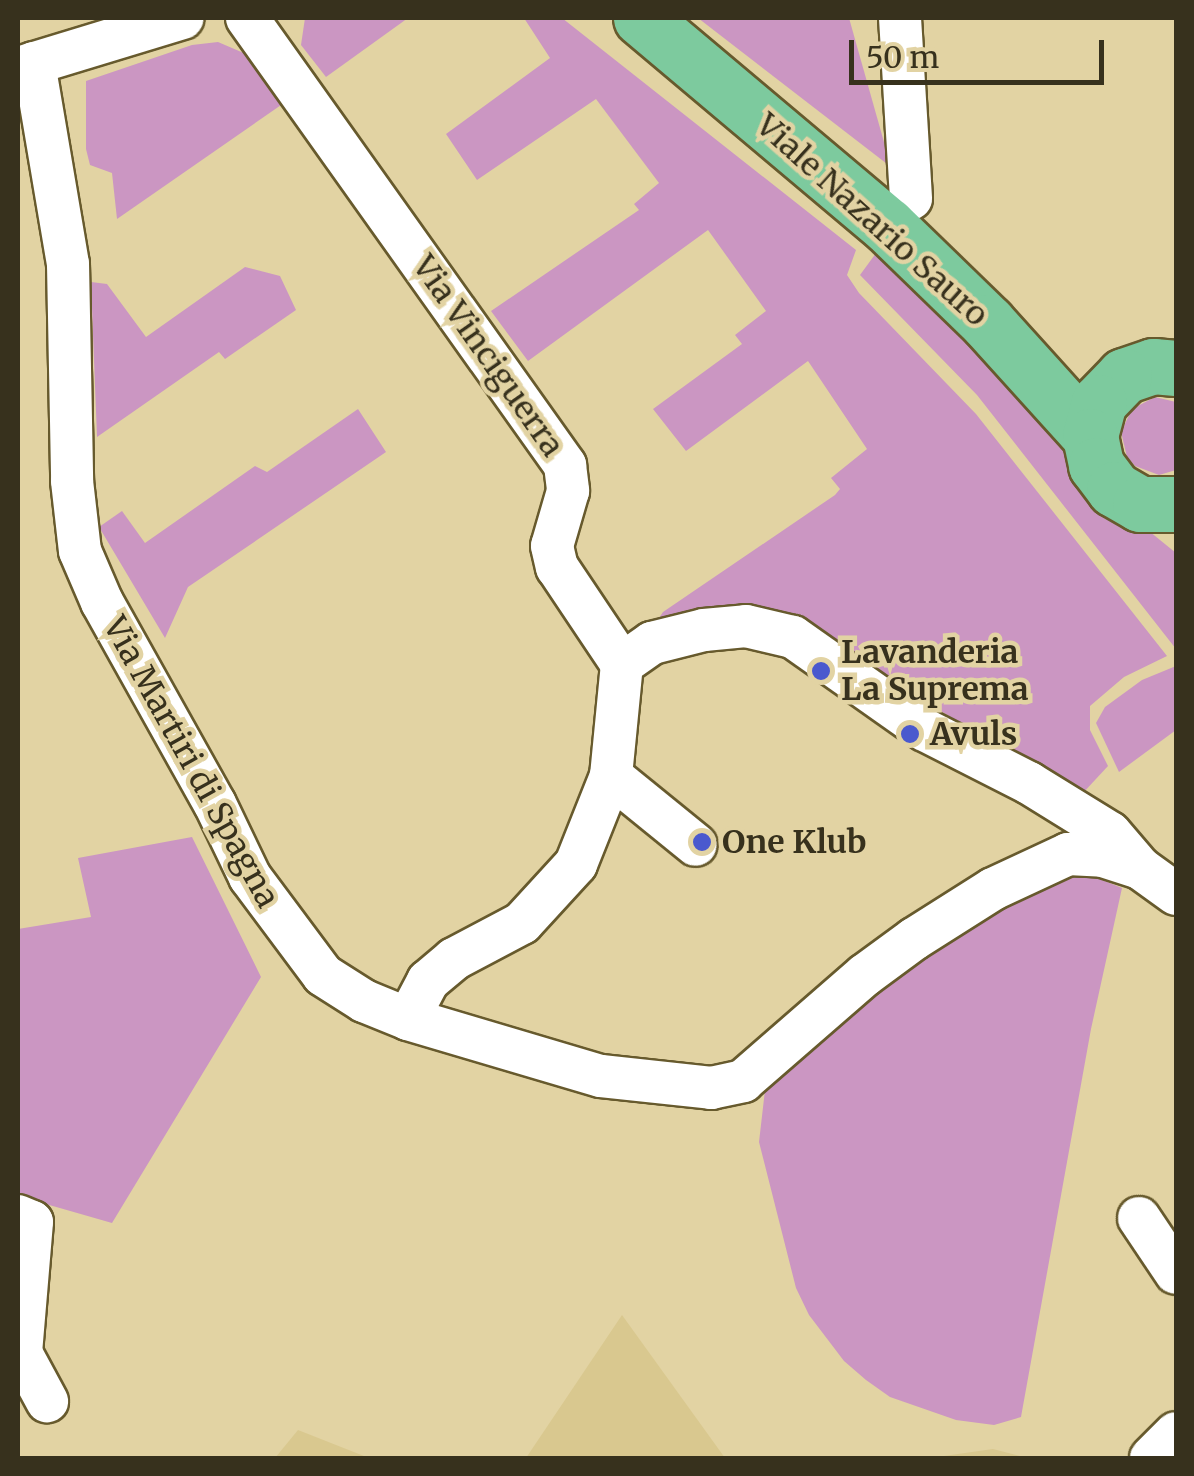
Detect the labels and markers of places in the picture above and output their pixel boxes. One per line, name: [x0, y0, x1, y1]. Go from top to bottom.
place label: Lavanderia La Suprema: [841, 634, 1029, 709]
marker: Lavanderia La Suprema: [810, 660, 832, 682]
place label: Avuls: [930, 715, 1017, 753]
marker: Avuls: [899, 723, 921, 745]
place label: One Klub: [722, 823, 866, 861]
marker: One Klub: [691, 831, 713, 853]

